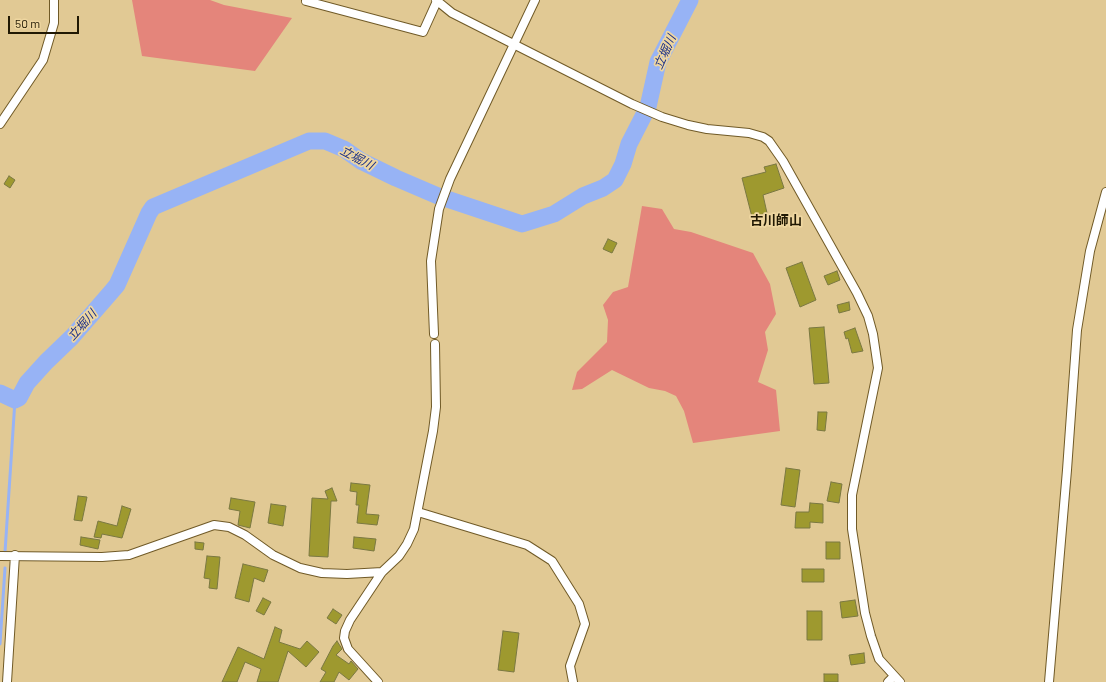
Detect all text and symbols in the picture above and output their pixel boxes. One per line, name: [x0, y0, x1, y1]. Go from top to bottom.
scale bar: [10, 8, 81, 34]
text: 50 m: [15, 16, 40, 30]
water label: 立堀川: [651, 33, 679, 71]
water label: 立堀川: [338, 143, 376, 173]
district label: 古川師山: [750, 213, 802, 229]
water label: 立堀川: [65, 307, 99, 343]

